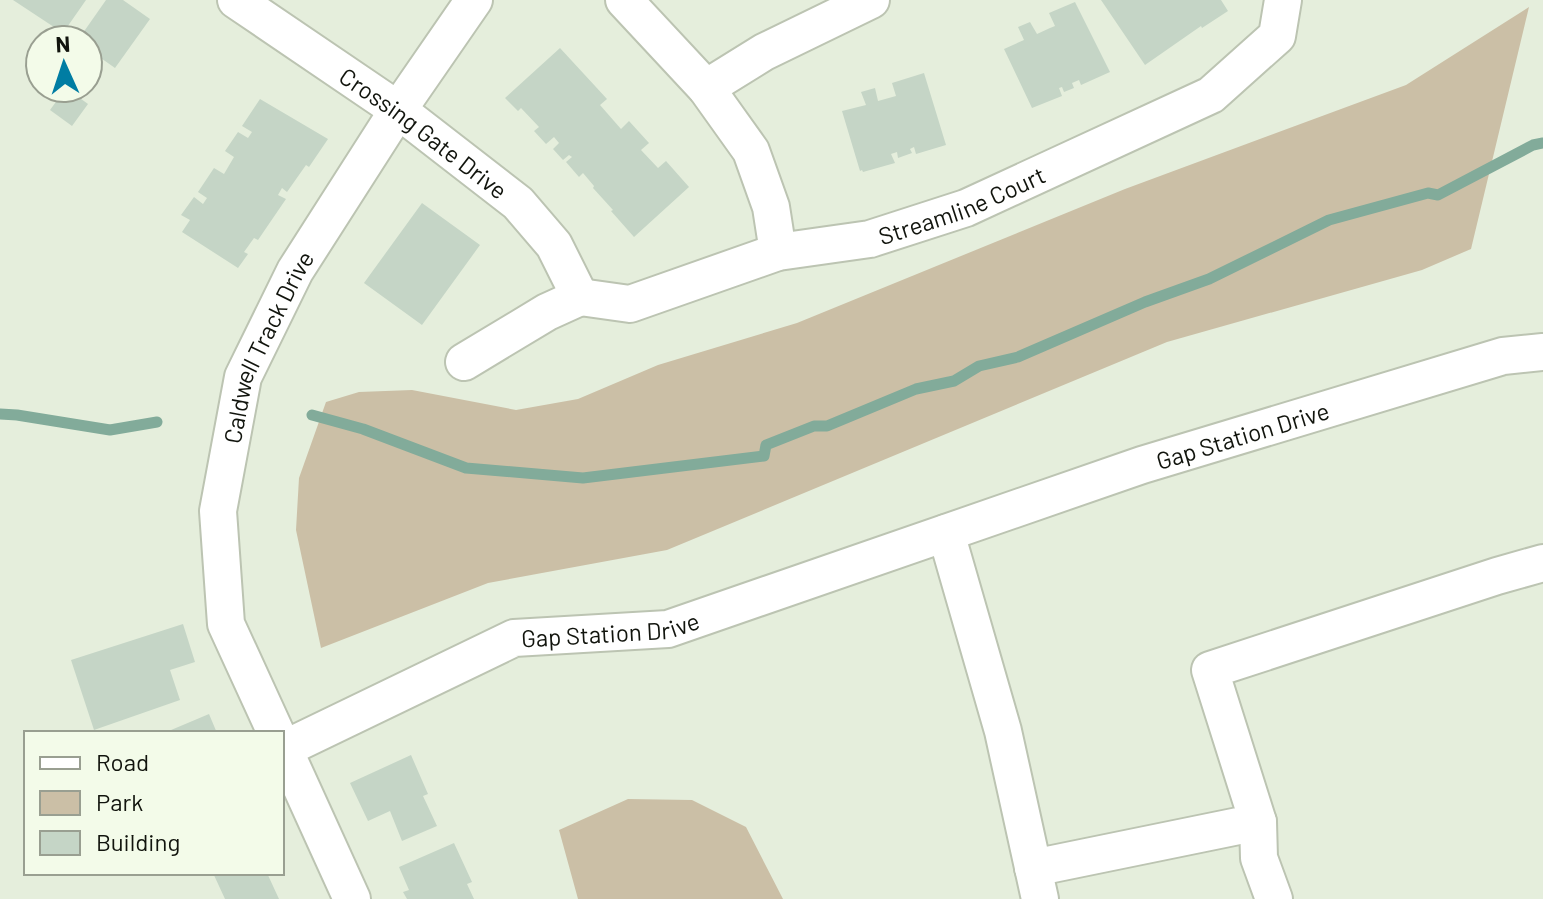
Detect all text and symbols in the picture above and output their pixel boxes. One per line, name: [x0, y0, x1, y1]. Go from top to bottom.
north arrow: [24, 24, 104, 104]
text: N: [55, 30, 71, 56]
street label: Crossing Gate Drive: [335, 60, 514, 204]
street label: Streamline Court: [875, 159, 1049, 250]
street label: Caldwell Track Drive: [216, 245, 319, 446]
street label: Gap Station Drive: [1152, 395, 1332, 474]
street label: Gap Station Drive: [520, 605, 703, 652]
legend: [24, 731, 284, 875]
text: Road: [96, 747, 149, 776]
text: Park: [96, 787, 143, 816]
text: Building: [96, 827, 180, 856]

